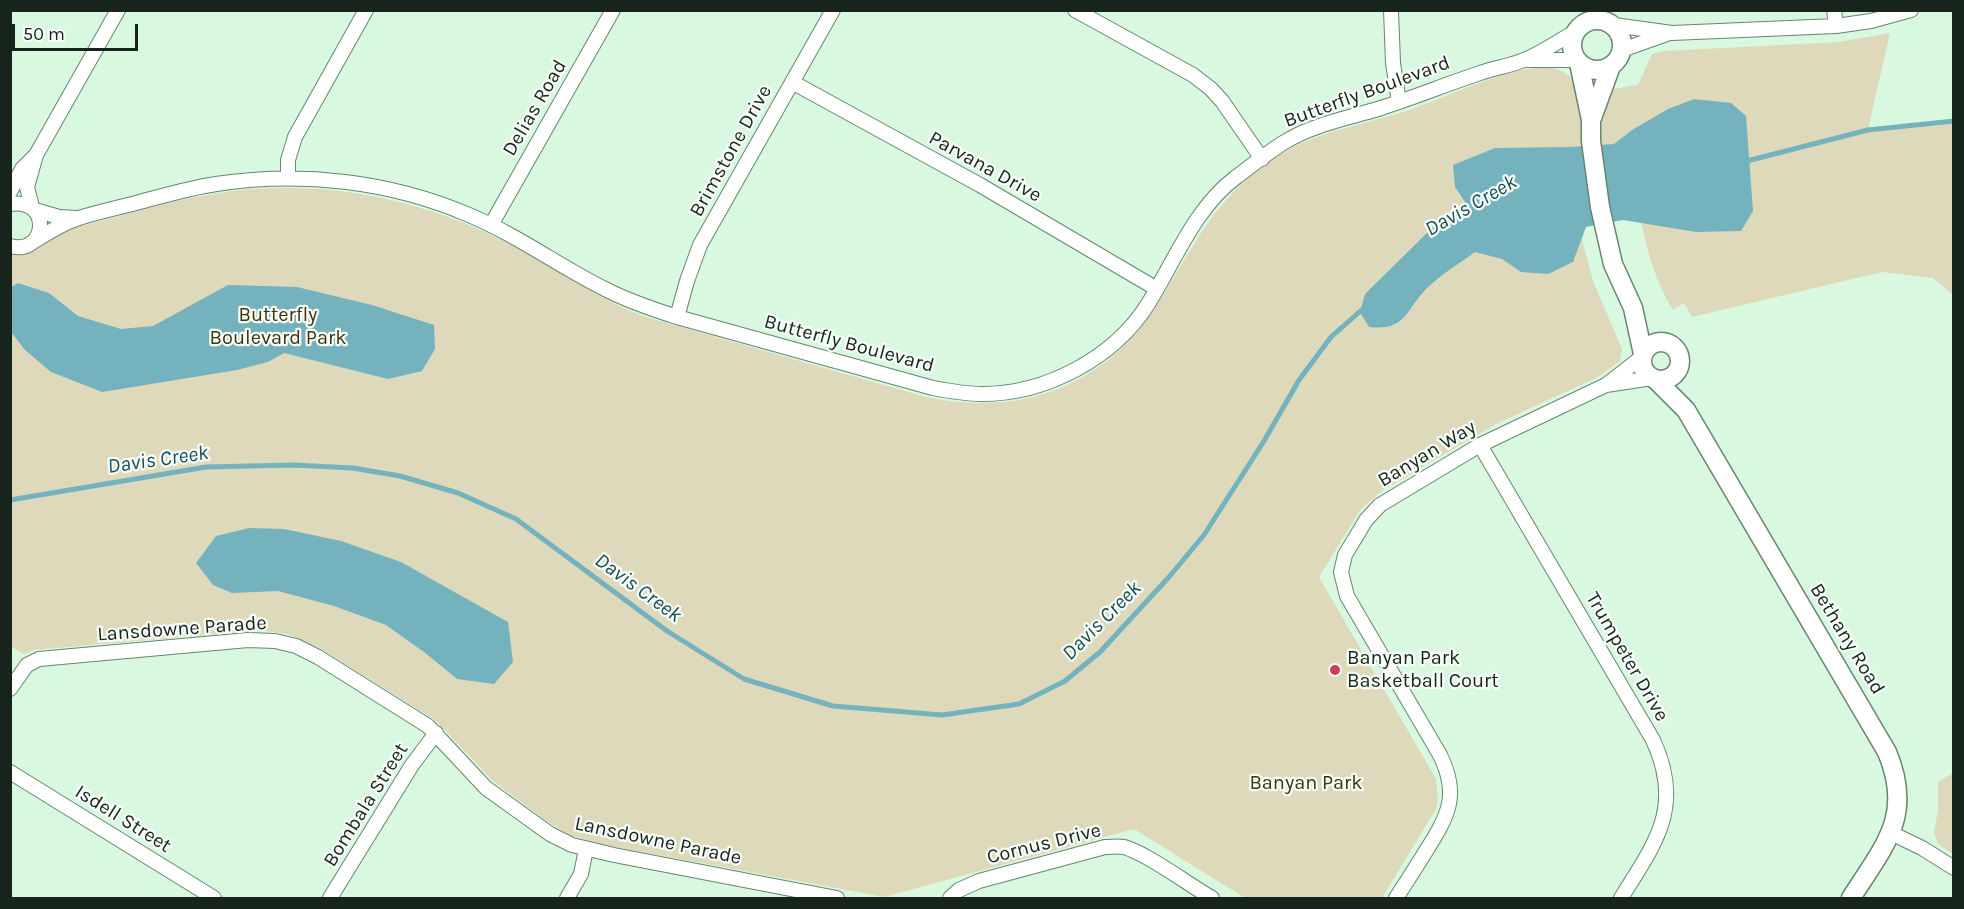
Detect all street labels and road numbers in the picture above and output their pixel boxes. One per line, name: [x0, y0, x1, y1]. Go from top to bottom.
street label: Butterfly Boulevard: [1281, 51, 1453, 133]
street label: Delias Road: [498, 56, 572, 160]
street label: Brimstone Drive: [685, 81, 777, 221]
street label: Parvana Drive: [925, 126, 1045, 208]
street label: Butterfly Boulevard: [761, 310, 937, 378]
street label: Banyan Way: [1374, 415, 1480, 493]
street label: Bethany Road: [1804, 579, 1890, 699]
street label: Trumpeter Drive: [1580, 588, 1674, 726]
street label: Lansdowne Parade: [96, 611, 268, 647]
street label: Bombala Street: [318, 739, 414, 871]
street label: Isdell Street: [70, 780, 176, 858]
street label: Lansdowne Parade: [572, 812, 744, 870]
street label: Cornus Drive: [985, 818, 1103, 870]

